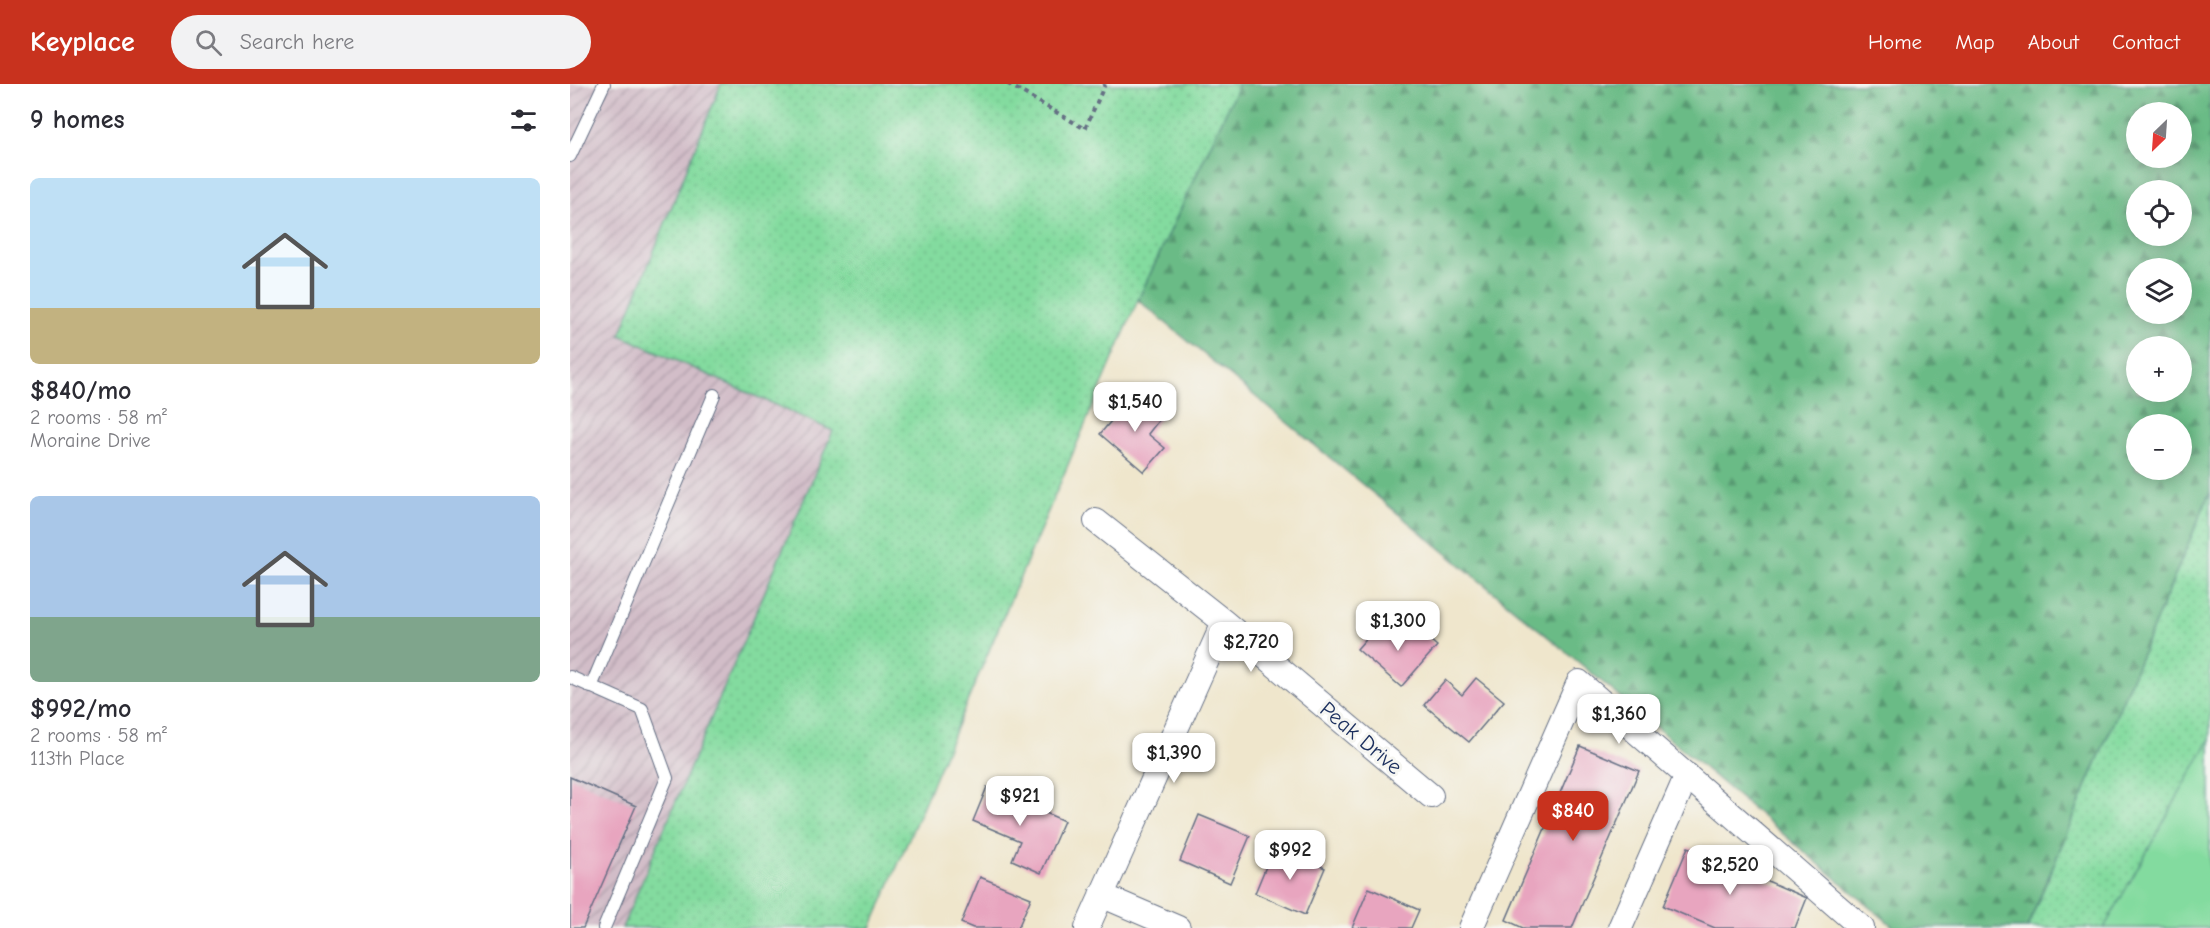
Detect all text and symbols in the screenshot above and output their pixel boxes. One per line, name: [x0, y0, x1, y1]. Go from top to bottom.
search box: [171, 15, 591, 69]
text: Keyplace: [30, 26, 135, 58]
icon: search: [192, 26, 225, 59]
text: Search here: [240, 29, 354, 55]
text: Home: [1868, 30, 1922, 54]
text: Map: [1955, 30, 1995, 54]
text: About: [2028, 30, 2079, 54]
text: Contact: [2112, 30, 2180, 54]
north arrow: [2126, 102, 2192, 168]
map controls: [2126, 102, 2192, 480]
icon: filters: [507, 104, 540, 137]
text: 9 homes: [30, 105, 125, 135]
button: locate: [2126, 180, 2192, 246]
icon: home: [231, 217, 339, 325]
button: layers: [2126, 258, 2192, 324]
button: +: [2126, 336, 2192, 402]
text: $840/mo: [30, 376, 132, 406]
pin: $1,540: [1086, 382, 1184, 433]
text: $1,540: [1107, 390, 1163, 413]
text: 2 rooms · 58 m²: [30, 406, 167, 429]
button: −: [2126, 414, 2192, 480]
text: Moraine Drive: [30, 429, 151, 452]
icon: home: [231, 535, 339, 643]
pin: $1,300: [1349, 601, 1447, 652]
text: $1,300: [1370, 609, 1426, 632]
pin: $2,720: [1202, 622, 1300, 673]
text: $2,720: [1223, 630, 1279, 653]
text: $992/mo: [30, 694, 131, 724]
pin: $1,360: [1570, 694, 1668, 745]
street label: Peak Drive: [1315, 696, 1407, 780]
text: $1,360: [1591, 702, 1647, 725]
text: 2 rooms · 58 m²: [30, 724, 167, 747]
pin: $1,390: [1125, 733, 1223, 784]
text: $1,390: [1146, 741, 1202, 764]
text: 113th Place: [30, 747, 125, 770]
pin: $921: [984, 776, 1056, 827]
text: $921: [1000, 784, 1040, 807]
pin: $840: [1537, 791, 1609, 842]
text: $840: [1551, 799, 1595, 822]
pin: $992: [1254, 830, 1326, 881]
text: $992: [1269, 838, 1311, 861]
pin: $2,520: [1681, 845, 1779, 896]
text: $2,520: [1701, 853, 1759, 876]

